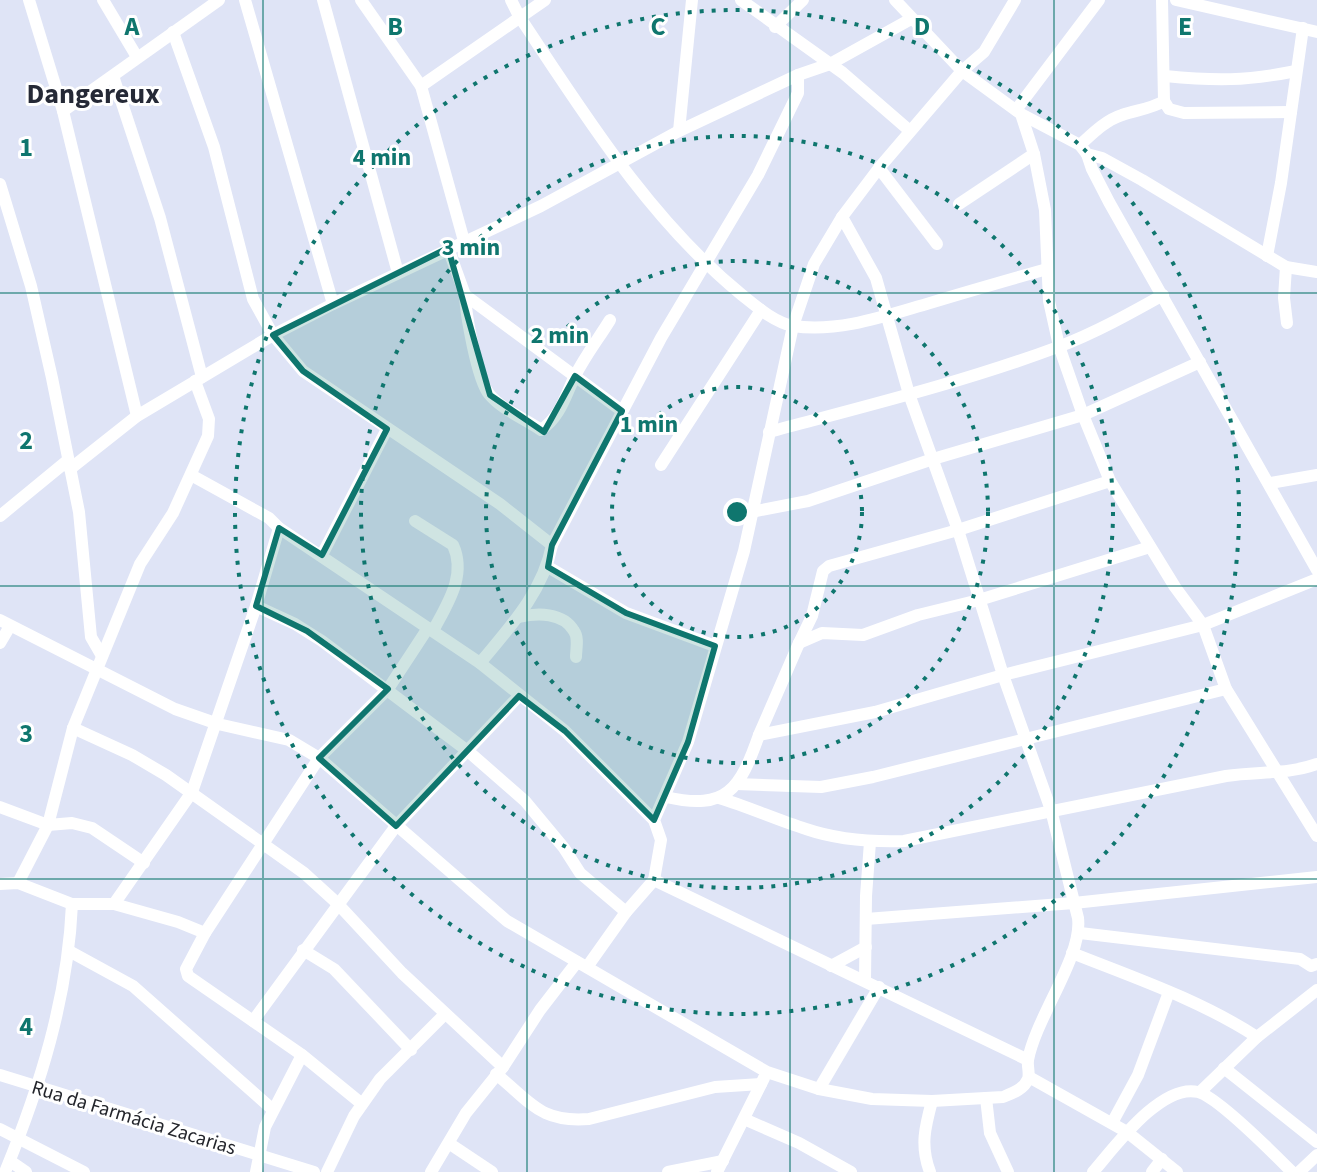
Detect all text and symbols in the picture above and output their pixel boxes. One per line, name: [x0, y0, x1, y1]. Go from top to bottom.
text: A: [124, 8, 141, 45]
text: B: [387, 8, 403, 45]
text: C: [650, 8, 666, 45]
text: D: [914, 8, 930, 45]
text: E: [1178, 8, 1192, 45]
district label: Dangereux: [26, 74, 160, 114]
text: 1: [19, 129, 33, 166]
text: 4 min: [353, 140, 411, 175]
text: 3 min: [442, 230, 500, 265]
text: 2 min: [531, 318, 589, 353]
text: 1 min: [620, 407, 678, 442]
text: 2: [19, 422, 33, 459]
centre of rings: [723, 498, 751, 526]
text: 3: [19, 715, 33, 752]
text: 4: [19, 1008, 33, 1045]
street label: Rua da Farmácia Zacarias: [28, 1074, 239, 1162]

